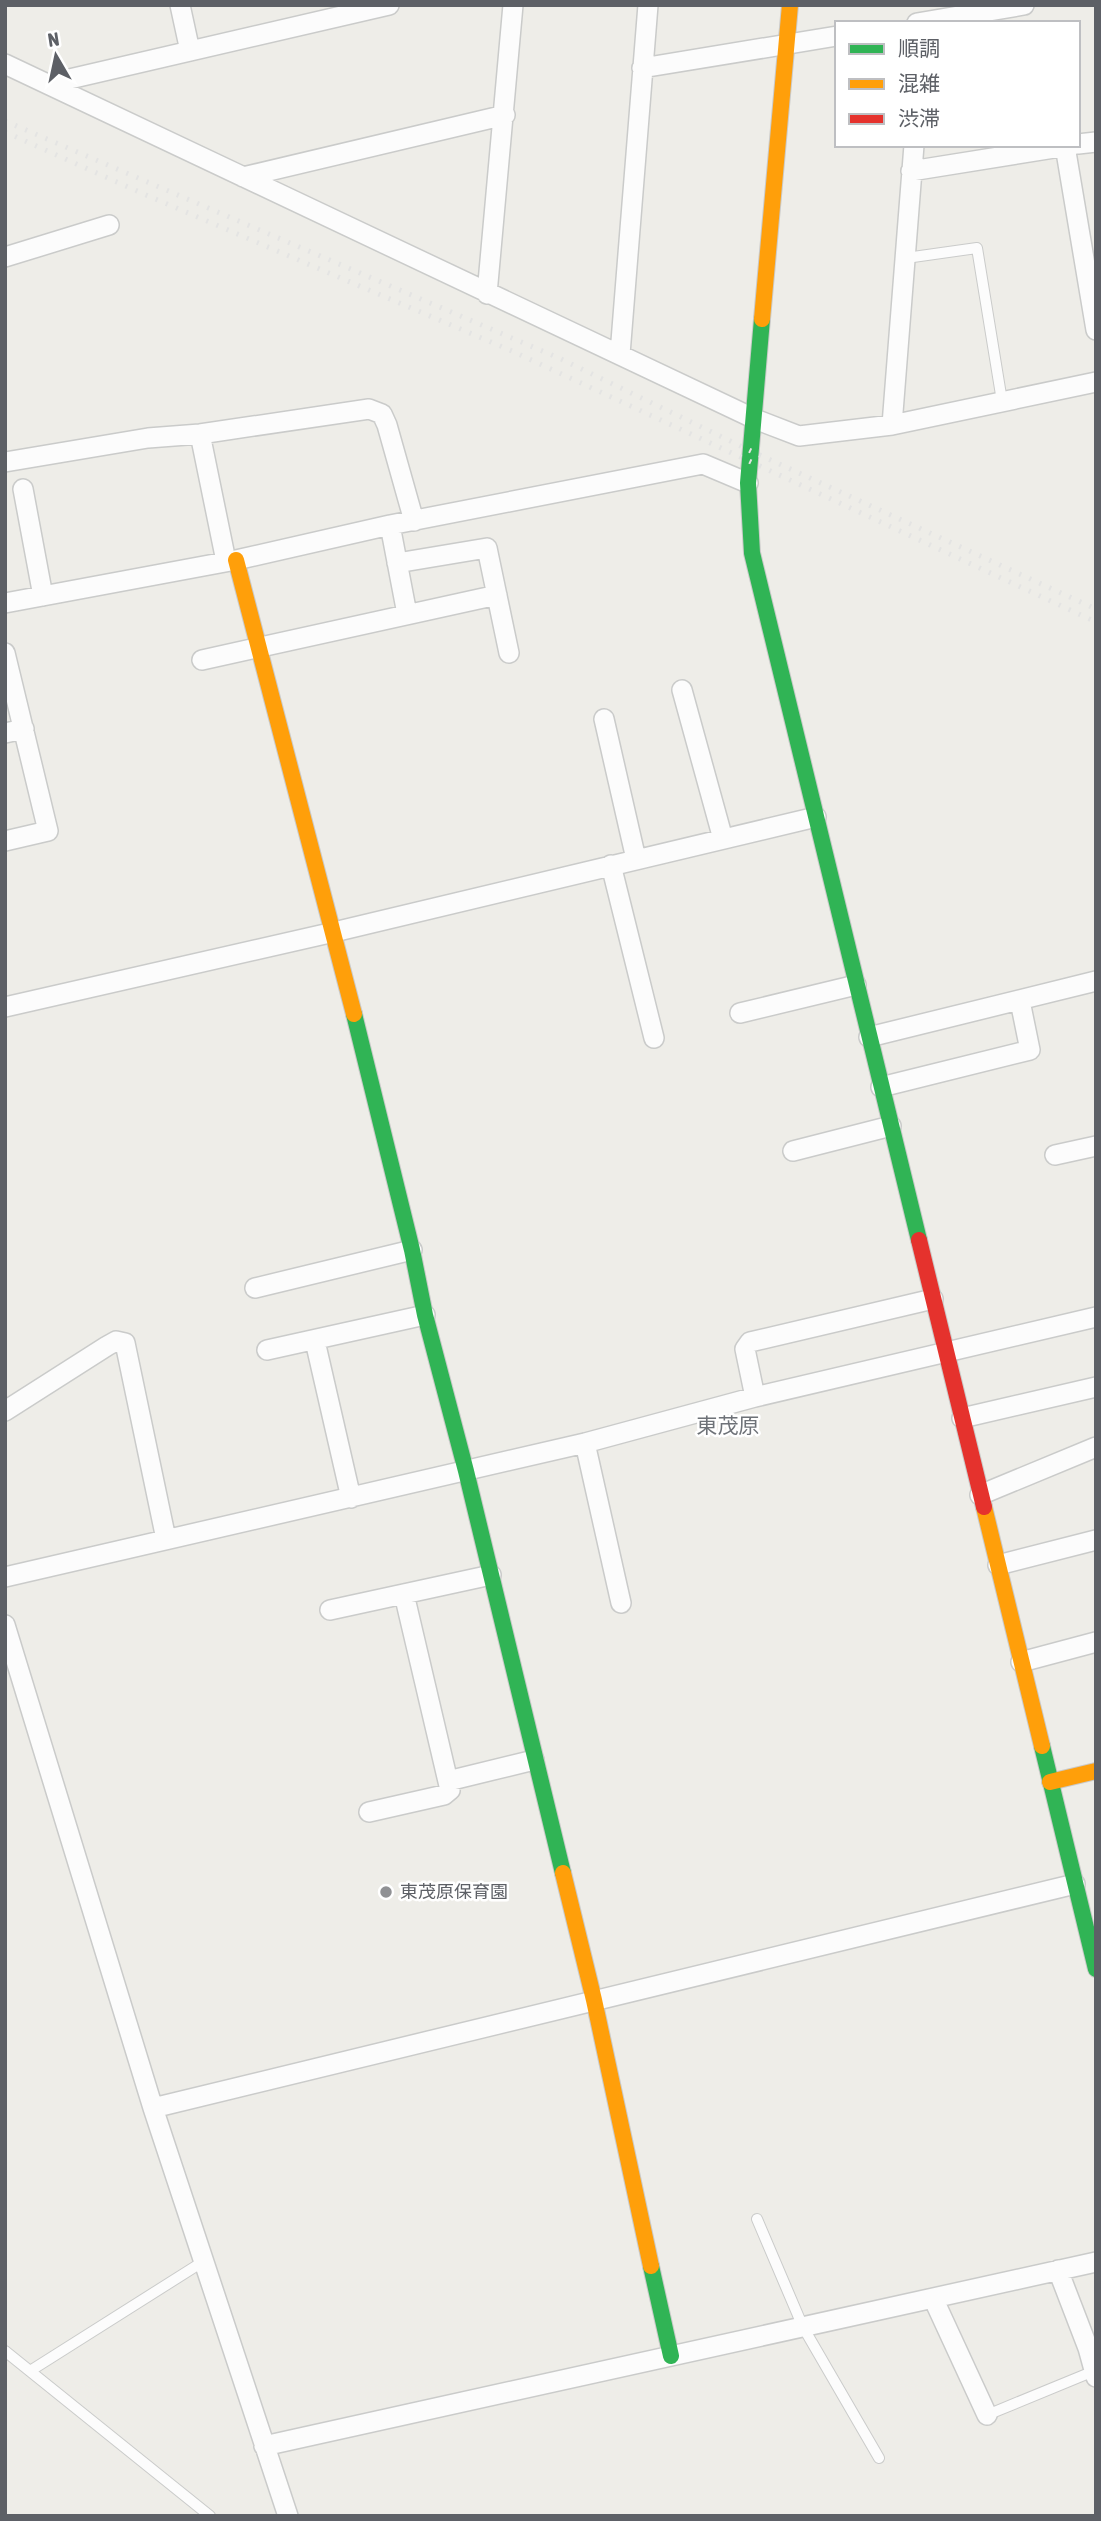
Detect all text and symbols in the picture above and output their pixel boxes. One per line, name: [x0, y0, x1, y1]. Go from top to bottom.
north arrow: [21, 21, 91, 91]
legend: [835, 21, 1080, 147]
text: N: [46, 27, 61, 51]
text: 順調: [898, 36, 940, 60]
text: 混雑: [898, 71, 940, 95]
text: 渋滞: [898, 106, 940, 130]
district label: 東茂原: [697, 1413, 760, 1437]
place label: 東茂原保育園: [400, 1881, 508, 1902]
marker: 東茂原保育園: [378, 1884, 394, 1900]

